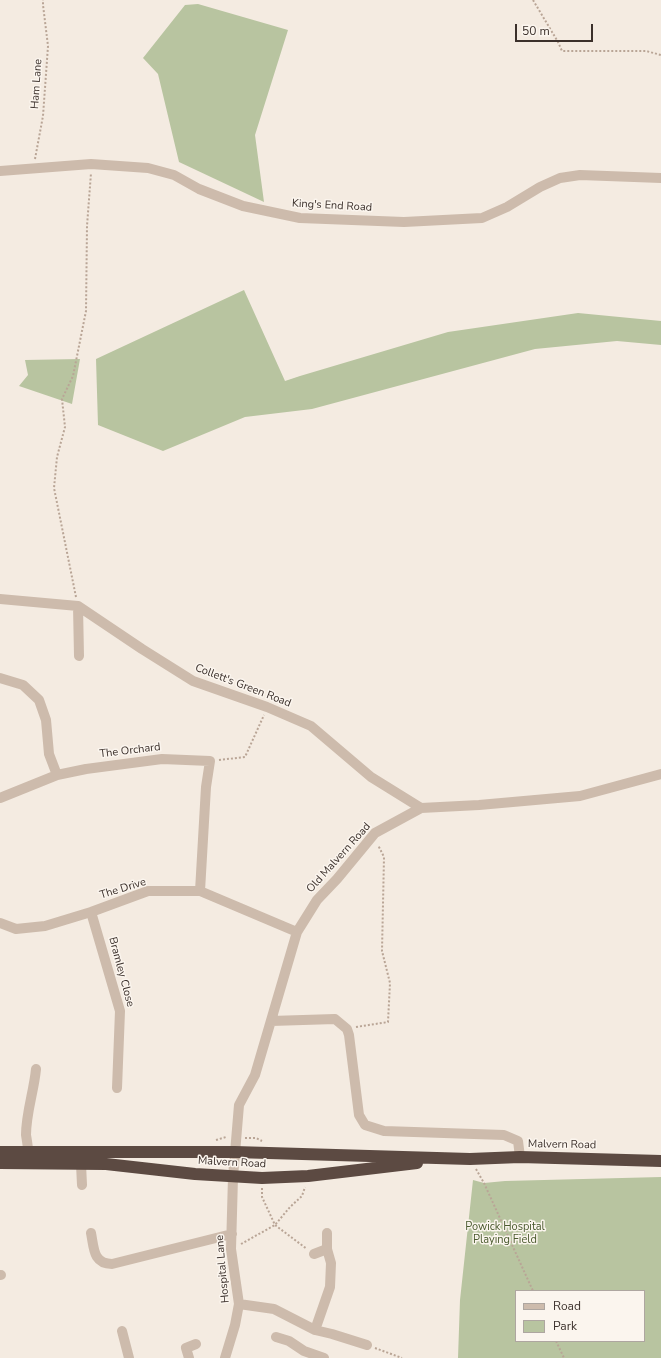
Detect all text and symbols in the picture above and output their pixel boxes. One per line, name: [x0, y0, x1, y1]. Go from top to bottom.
scale bar: [517, 16, 595, 42]
text: 50 m: [522, 23, 550, 39]
street label: Ham Lane: [29, 58, 45, 110]
street label: King's End Road: [292, 197, 372, 215]
street label: Collett's Green Road: [193, 662, 293, 710]
street label: The Orchard: [99, 741, 161, 761]
street label: Old Malvern Road: [304, 820, 374, 896]
street label: The Drive: [98, 876, 148, 902]
street label: Bramley Close: [105, 936, 137, 1008]
street label: Malvern Road: [528, 1138, 596, 1152]
street label: Malvern Road: [197, 1155, 267, 1171]
park label: Powick Hospital Playing Field: [465, 1220, 545, 1246]
street label: Hospital Lane: [213, 1234, 233, 1304]
legend: [515, 1290, 645, 1342]
text: Road: [553, 1298, 581, 1314]
text: Park: [553, 1318, 577, 1334]

